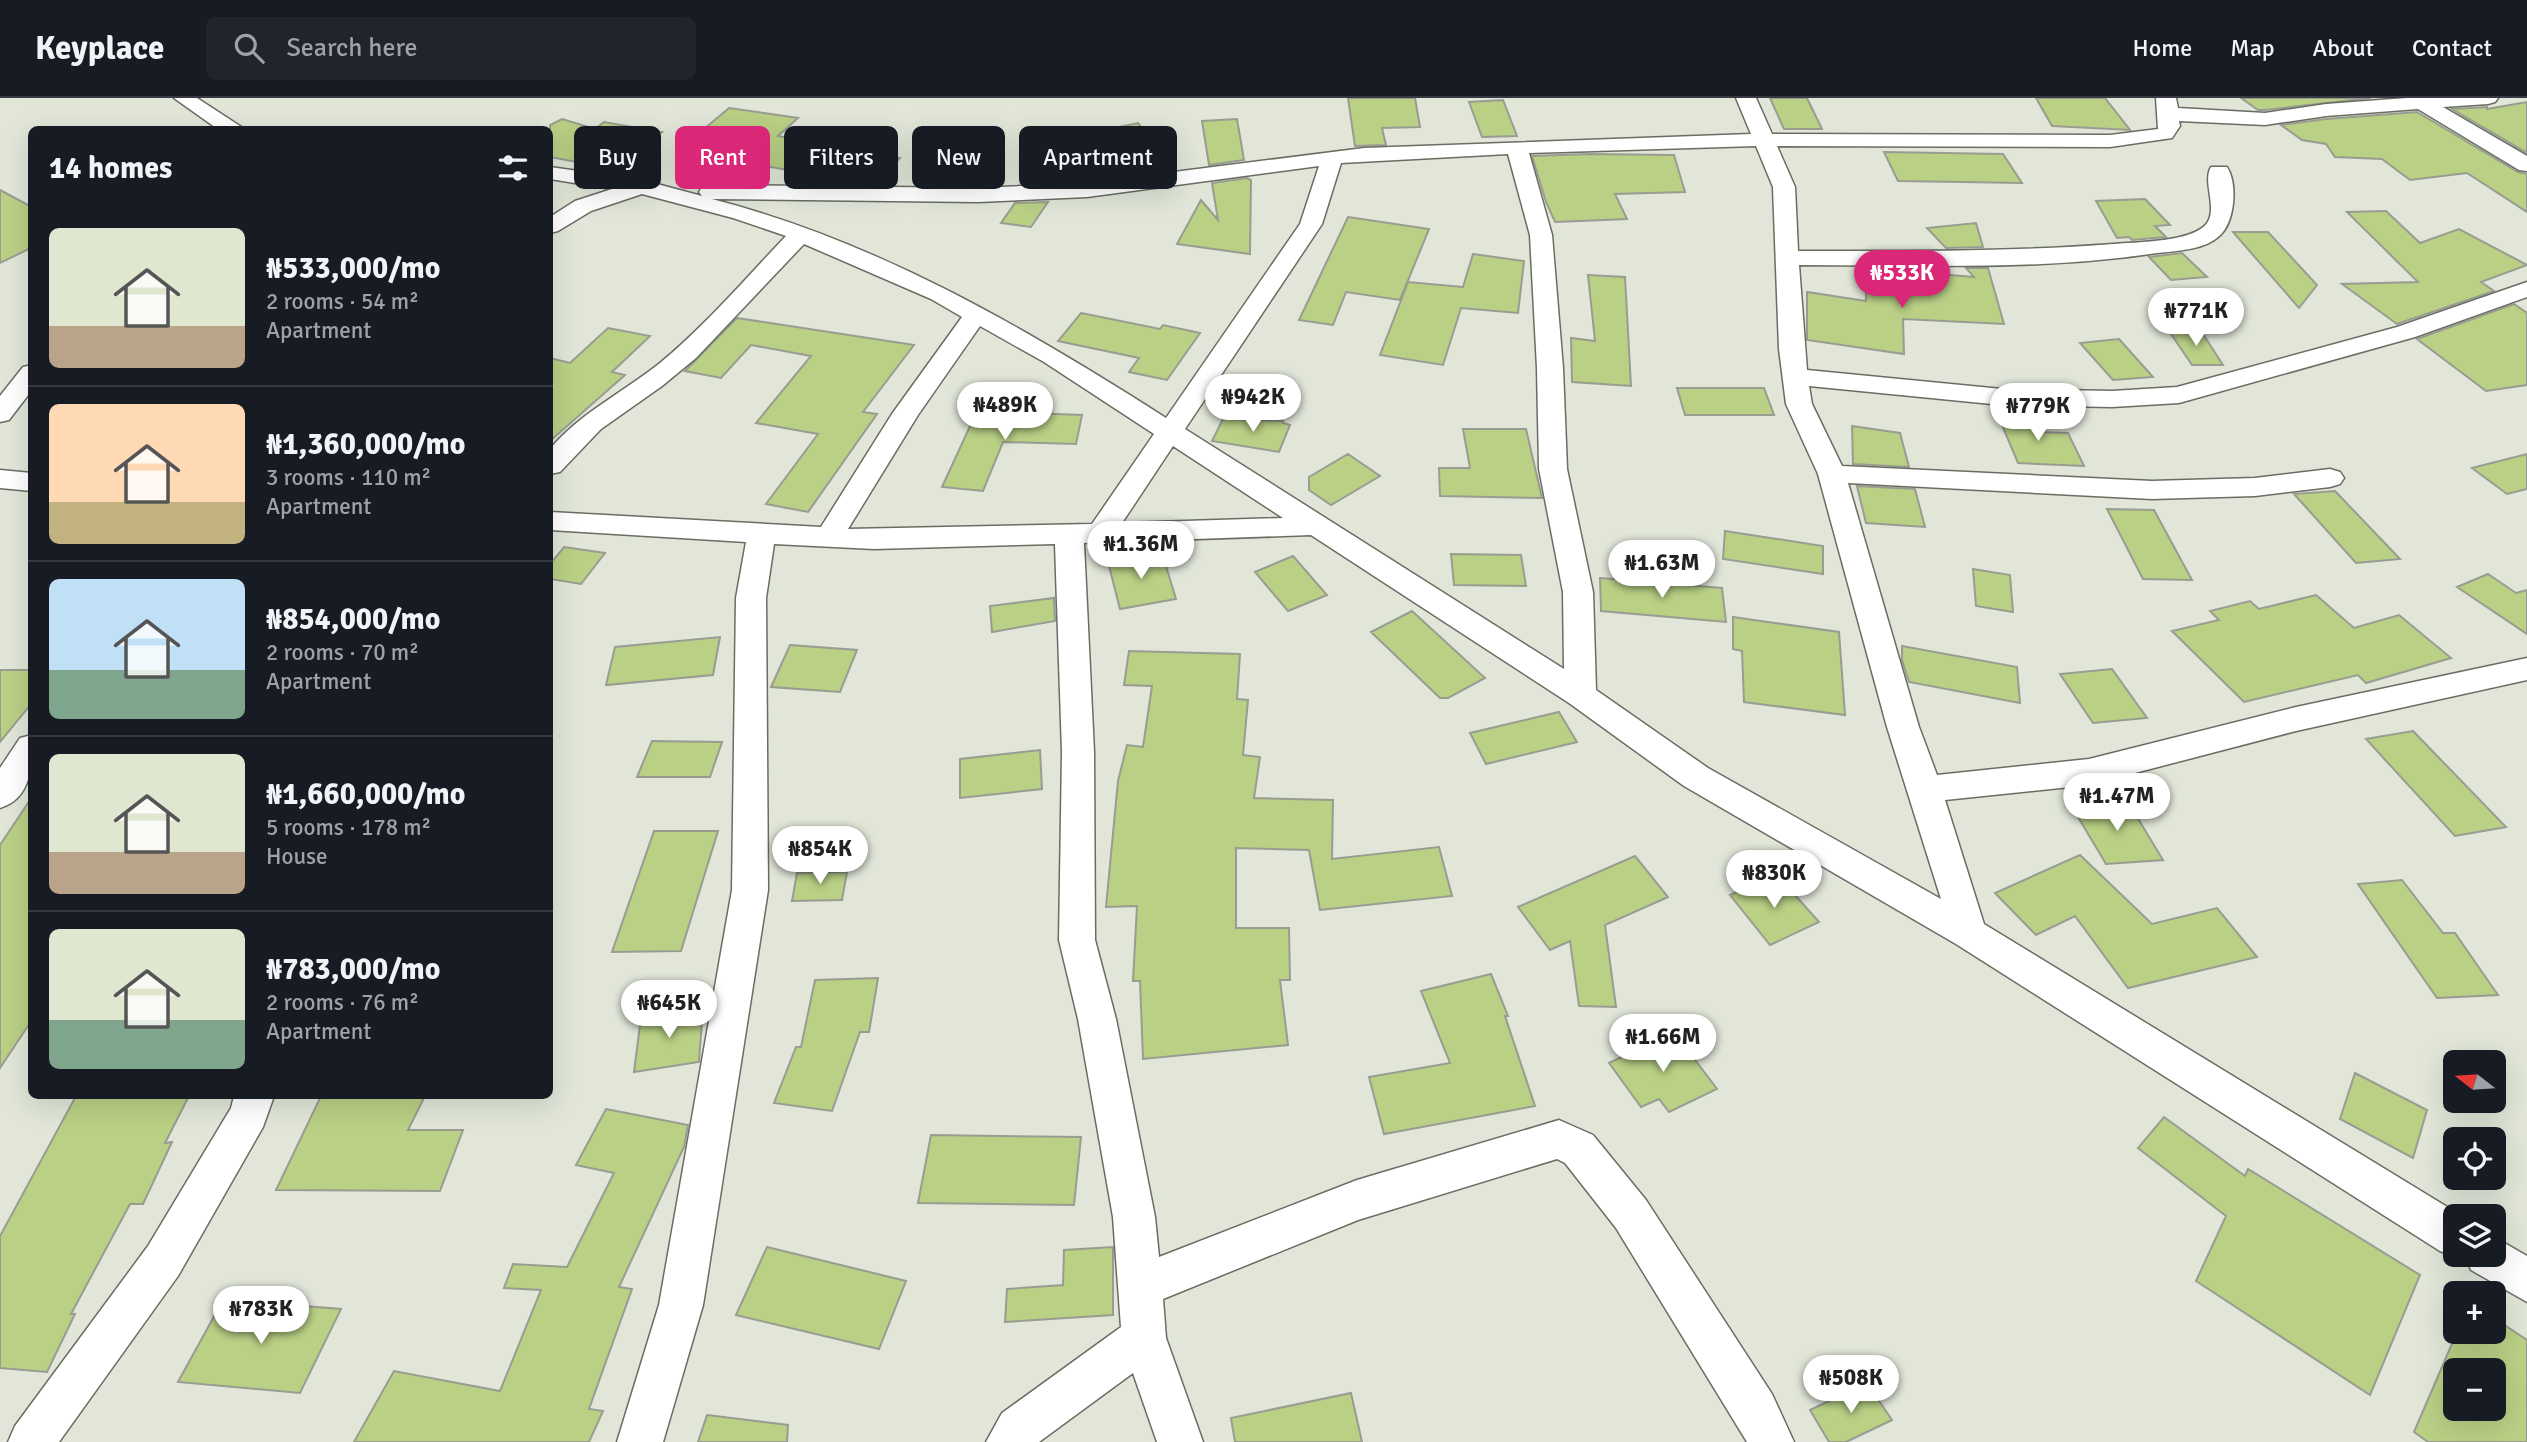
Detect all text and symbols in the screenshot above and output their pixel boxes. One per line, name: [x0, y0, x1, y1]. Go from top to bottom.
search box: [206, 17, 696, 80]
text: Keyplace: [35, 28, 164, 69]
icon: search: [230, 29, 268, 67]
text: Search here: [286, 32, 418, 64]
text: Home: [2132, 33, 2192, 63]
text: Map: [2230, 33, 2275, 63]
text: About: [2313, 33, 2374, 63]
text: Contact: [2412, 33, 2492, 63]
chip: Buy: [574, 126, 661, 189]
chip: Rent: [675, 126, 770, 189]
chip: Filters: [784, 126, 898, 189]
chip: New: [912, 126, 1005, 189]
chip: Apartment: [1019, 126, 1177, 189]
icon: filters: [494, 149, 532, 187]
text: 14 homes: [49, 150, 172, 187]
text: ₦533,000/mo: [266, 250, 440, 287]
pin: ₦533K: [1853, 250, 1951, 310]
icon: home: [105, 256, 189, 340]
text: ₦533K: [1870, 258, 1934, 287]
text: 2 rooms · 54 m²: [266, 287, 419, 316]
pin: ₦771K: [2147, 288, 2245, 348]
text: ₦771K: [2164, 296, 2228, 325]
text: Apartment: [266, 316, 371, 345]
pin: ₦942K: [1204, 374, 1302, 434]
pin: ₦489K: [956, 382, 1054, 442]
text: ₦942K: [1221, 382, 1285, 411]
pin: ₦779K: [1989, 384, 2087, 443]
text: ₦489K: [973, 390, 1037, 419]
text: ₦779K: [2006, 391, 2070, 420]
text: ₦1,360,000/mo: [266, 426, 465, 463]
icon: home: [105, 432, 189, 516]
text: 3 rooms · 110 m²: [266, 463, 431, 492]
text: Apartment: [266, 492, 371, 521]
pin: ₦1.36M: [1084, 522, 1198, 581]
text: ₦1.36M: [1103, 529, 1179, 558]
pin: ₦1.63M: [1605, 540, 1719, 600]
text: ₦1.63M: [1624, 548, 1700, 577]
text: ₦854,000/mo: [266, 601, 440, 638]
icon: home: [105, 607, 189, 691]
text: 2 rooms · 70 m²: [266, 638, 419, 667]
text: Apartment: [266, 667, 371, 696]
pin: ₦1.47M: [2060, 774, 2174, 833]
text: ₦1,660,000/mo: [266, 776, 465, 813]
text: ₦1.47M: [2079, 781, 2155, 810]
icon: home: [105, 782, 189, 866]
text: 5 rooms · 178 m²: [266, 813, 431, 842]
pin: ₦854K: [771, 826, 869, 886]
text: ₦854K: [788, 834, 852, 863]
text: House: [266, 842, 328, 871]
pin: ₦830K: [1725, 850, 1823, 910]
text: ₦830K: [1742, 858, 1806, 887]
text: ₦783,000/mo: [266, 951, 440, 988]
icon: home: [105, 957, 189, 1041]
pin: ₦645K: [620, 981, 718, 1040]
text: 2 rooms · 76 m²: [266, 988, 419, 1017]
text: ₦645K: [637, 988, 701, 1017]
pin: ₦1.66M: [1606, 1014, 1720, 1074]
text: Apartment: [266, 1017, 371, 1046]
text: ₦1.66M: [1625, 1022, 1701, 1051]
north arrow: [2443, 1050, 2506, 1113]
map controls: [2443, 1050, 2506, 1421]
button: locate: [2443, 1127, 2506, 1190]
button: layers: [2443, 1204, 2506, 1267]
button: +: [2443, 1281, 2506, 1344]
pin: ₦783K: [212, 1286, 310, 1346]
text: ₦783K: [229, 1294, 293, 1323]
pin: ₦508K: [1802, 1356, 1900, 1415]
button: −: [2443, 1358, 2506, 1421]
text: ₦508K: [1819, 1363, 1883, 1392]

